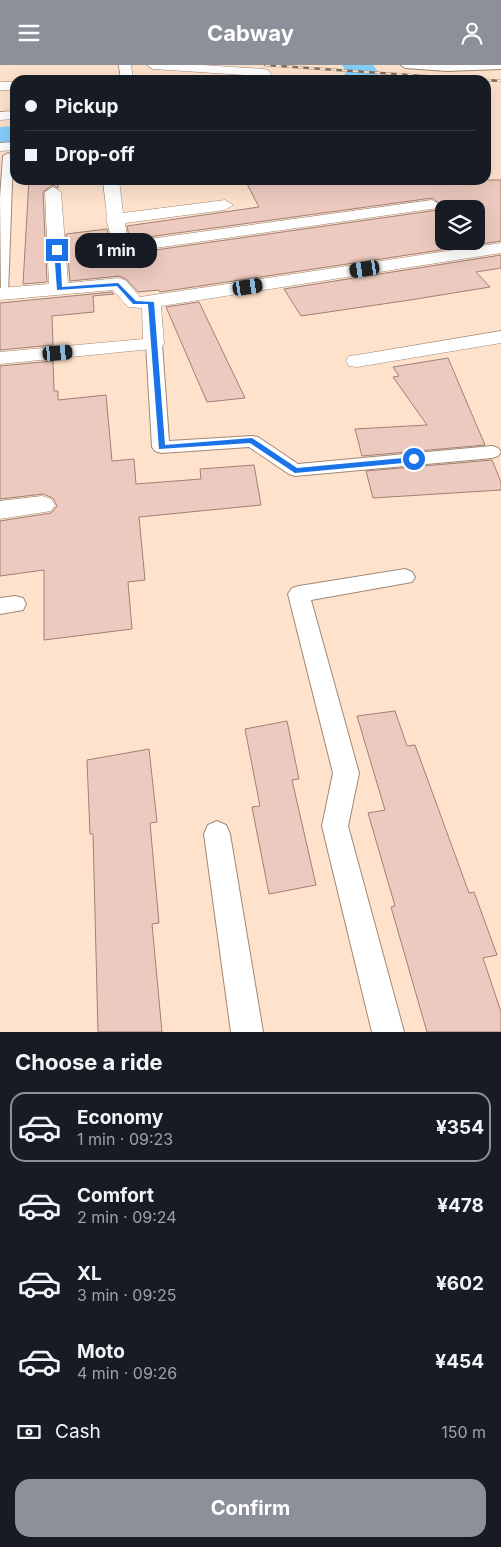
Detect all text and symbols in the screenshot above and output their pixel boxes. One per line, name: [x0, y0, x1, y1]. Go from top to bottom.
icon: menu: [15, 19, 43, 47]
icon: person: [458, 19, 486, 47]
text: Cabway: [207, 20, 294, 46]
text: Pickup: [55, 95, 118, 118]
text: Drop-off: [55, 143, 135, 166]
map controls: [435, 200, 485, 250]
button: layers: [435, 200, 485, 250]
callout: 1 min: [74, 233, 157, 267]
route end: [46, 239, 68, 261]
text: 1 min: [96, 240, 136, 260]
car: [349, 259, 380, 279]
car: [232, 277, 263, 297]
car: [42, 344, 73, 362]
route start: [403, 448, 425, 470]
text: Choose a ride: [15, 1049, 163, 1075]
icon: car: [17, 1105, 62, 1150]
text: Economy: [77, 1106, 163, 1129]
text: ¥354: [436, 1116, 484, 1139]
text: 1 min · 09:23: [77, 1129, 173, 1149]
icon: car: [17, 1183, 62, 1228]
text: Comfort: [77, 1184, 154, 1207]
text: ¥478: [437, 1194, 484, 1217]
text: 2 min · 09:24: [77, 1207, 177, 1227]
icon: car: [17, 1261, 62, 1306]
text: XL: [77, 1262, 102, 1285]
text: ¥602: [436, 1272, 484, 1295]
text: 3 min · 09:25: [77, 1285, 176, 1305]
icon: car: [17, 1339, 62, 1384]
text: Moto: [77, 1340, 125, 1363]
text: ¥454: [435, 1350, 484, 1373]
text: 4 min · 09:26: [77, 1363, 177, 1383]
icon: cash: [15, 1418, 43, 1446]
text: Cash: [55, 1420, 101, 1443]
text: 150 m: [441, 1422, 486, 1442]
button: Confirm: [15, 1479, 486, 1537]

